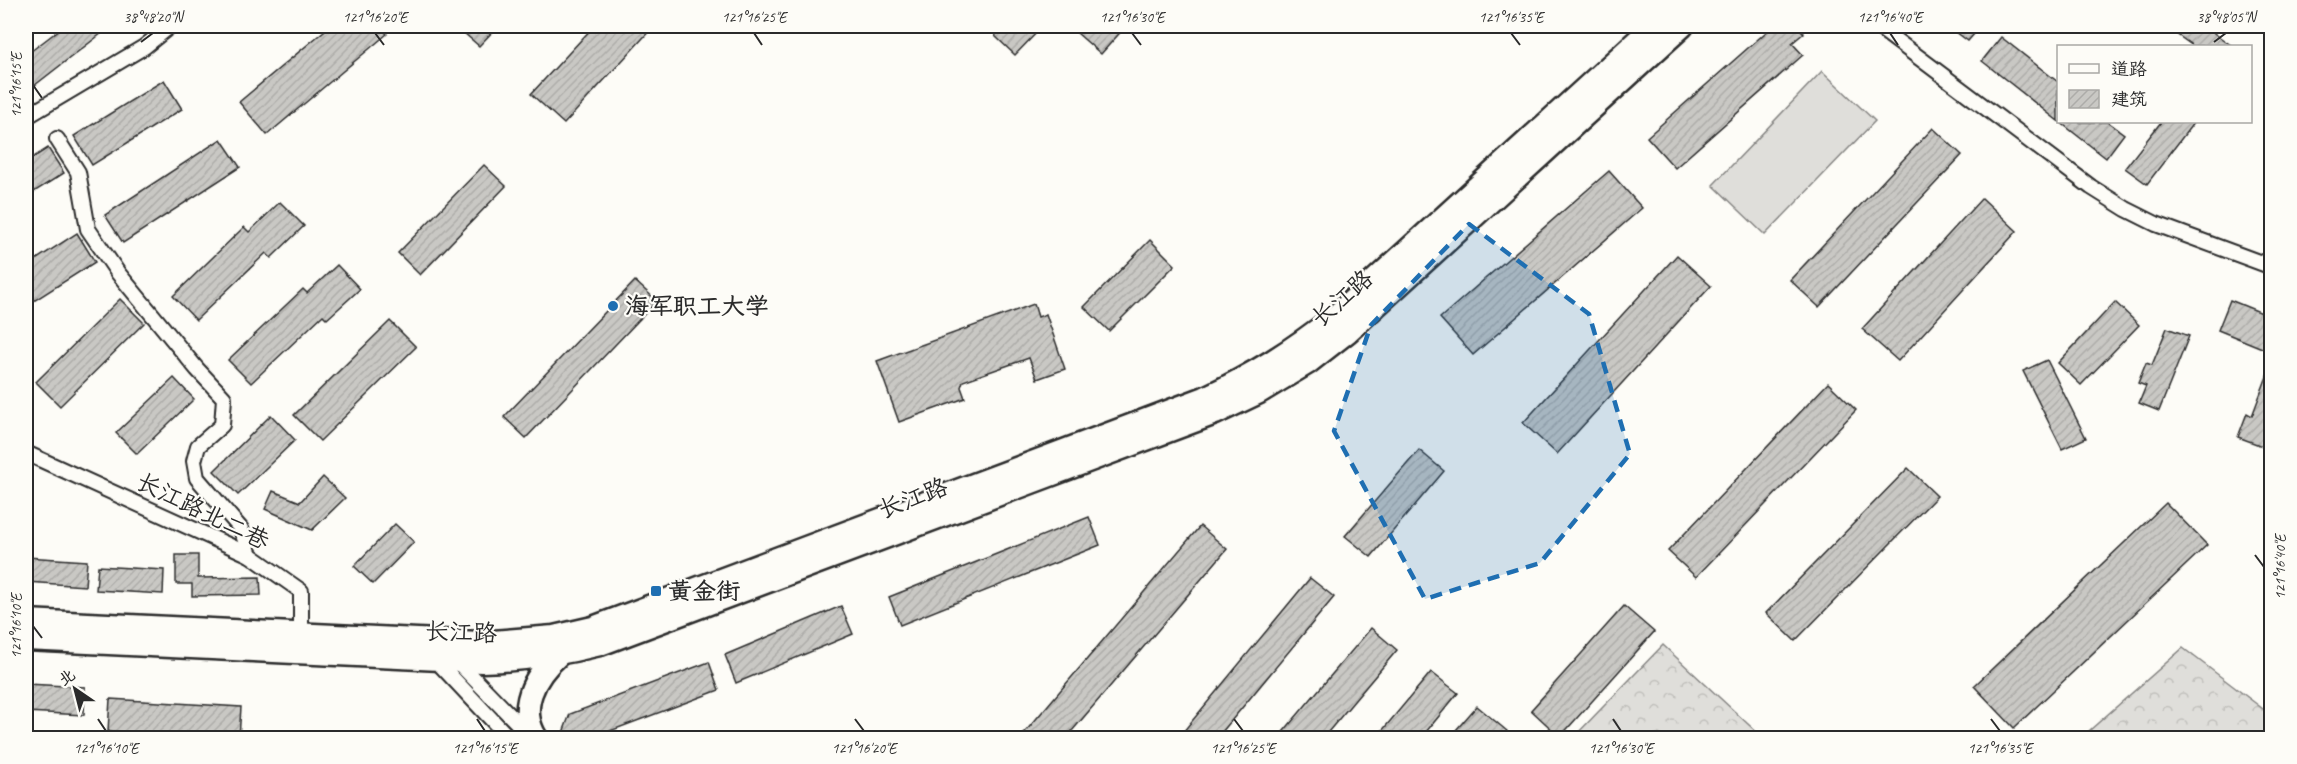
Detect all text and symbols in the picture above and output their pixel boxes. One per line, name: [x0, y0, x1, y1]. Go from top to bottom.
text: 38°48'20"N: [123, 8, 186, 27]
text: 121°16'20"E: [343, 8, 409, 27]
text: 121°16'25"E: [722, 8, 788, 27]
text: 121°16'30"E: [1100, 8, 1166, 27]
text: 121°16'35"E: [1479, 8, 1545, 27]
text: 121°16'40"E: [1858, 8, 1924, 27]
text: 38°48'05"N: [2196, 8, 2259, 27]
legend: [2057, 45, 2252, 123]
text: 121°16'15"E: [7, 51, 26, 117]
text: 道路: [2111, 58, 2147, 80]
text: 建筑: [2111, 88, 2147, 110]
street label: 长江路: [1305, 263, 1379, 333]
place label: 海军职工大学: [625, 291, 769, 321]
marker: 海军职工大学: [606, 299, 620, 313]
street label: 长江路北二巷: [132, 466, 274, 556]
street label: 长江路: [874, 471, 952, 525]
text: 121°16'40"E: [2271, 533, 2290, 599]
place label: 黄金街: [668, 576, 740, 606]
marker: 黄金街: [649, 584, 663, 598]
text: 121°16'10"E: [7, 592, 26, 658]
street label: 长江路: [424, 616, 498, 648]
north arrow: [45, 659, 105, 719]
text: 北: [55, 665, 79, 690]
text: 121°16'10"E: [74, 739, 140, 758]
text: 121°16'15"E: [453, 739, 519, 758]
text: 121°16'20"E: [832, 739, 898, 758]
text: 121°16'25"E: [1211, 739, 1277, 758]
text: 121°16'30"E: [1589, 739, 1655, 758]
text: 121°16'35"E: [1968, 739, 2034, 758]

